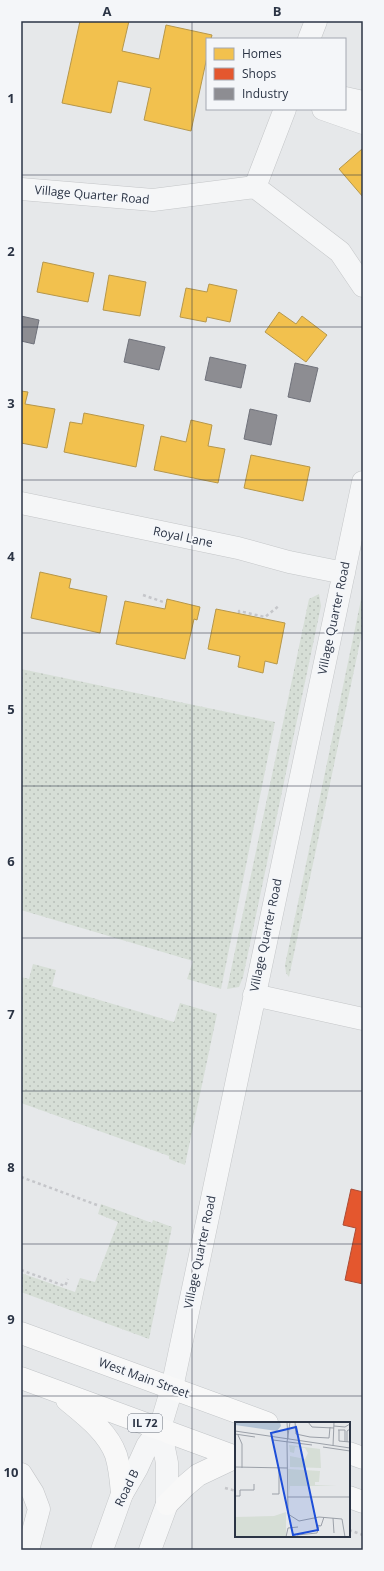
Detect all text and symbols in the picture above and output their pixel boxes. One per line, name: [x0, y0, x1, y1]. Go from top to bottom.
text: A: [103, 2, 112, 20]
text: B: [273, 2, 282, 20]
legend: [206, 38, 346, 110]
text: Homes: [242, 45, 282, 62]
text: Shops: [242, 65, 277, 82]
text: Industry: [242, 85, 289, 102]
text: 1: [7, 89, 15, 107]
street label: Village Quarter Road: [34, 181, 150, 208]
text: 2: [7, 242, 15, 260]
text: 3: [7, 394, 15, 412]
street label: Royal Lane: [152, 522, 215, 551]
text: 4: [7, 547, 15, 565]
street label: Village Quarter Road: [313, 560, 354, 676]
text: 5: [7, 700, 15, 718]
text: 6: [7, 852, 15, 870]
street label: Village Quarter Road: [245, 877, 286, 993]
text: 7: [7, 1005, 15, 1023]
text: 8: [7, 1158, 15, 1176]
street label: Village Quarter Road: [179, 1194, 220, 1310]
text: 9: [7, 1310, 15, 1328]
street label: West Main Street: [96, 1353, 192, 1402]
road number: IL 72: [128, 1414, 162, 1432]
inset map: [235, 1422, 350, 1537]
text: 10: [4, 1463, 18, 1481]
street label: Road B: [110, 1466, 143, 1509]

